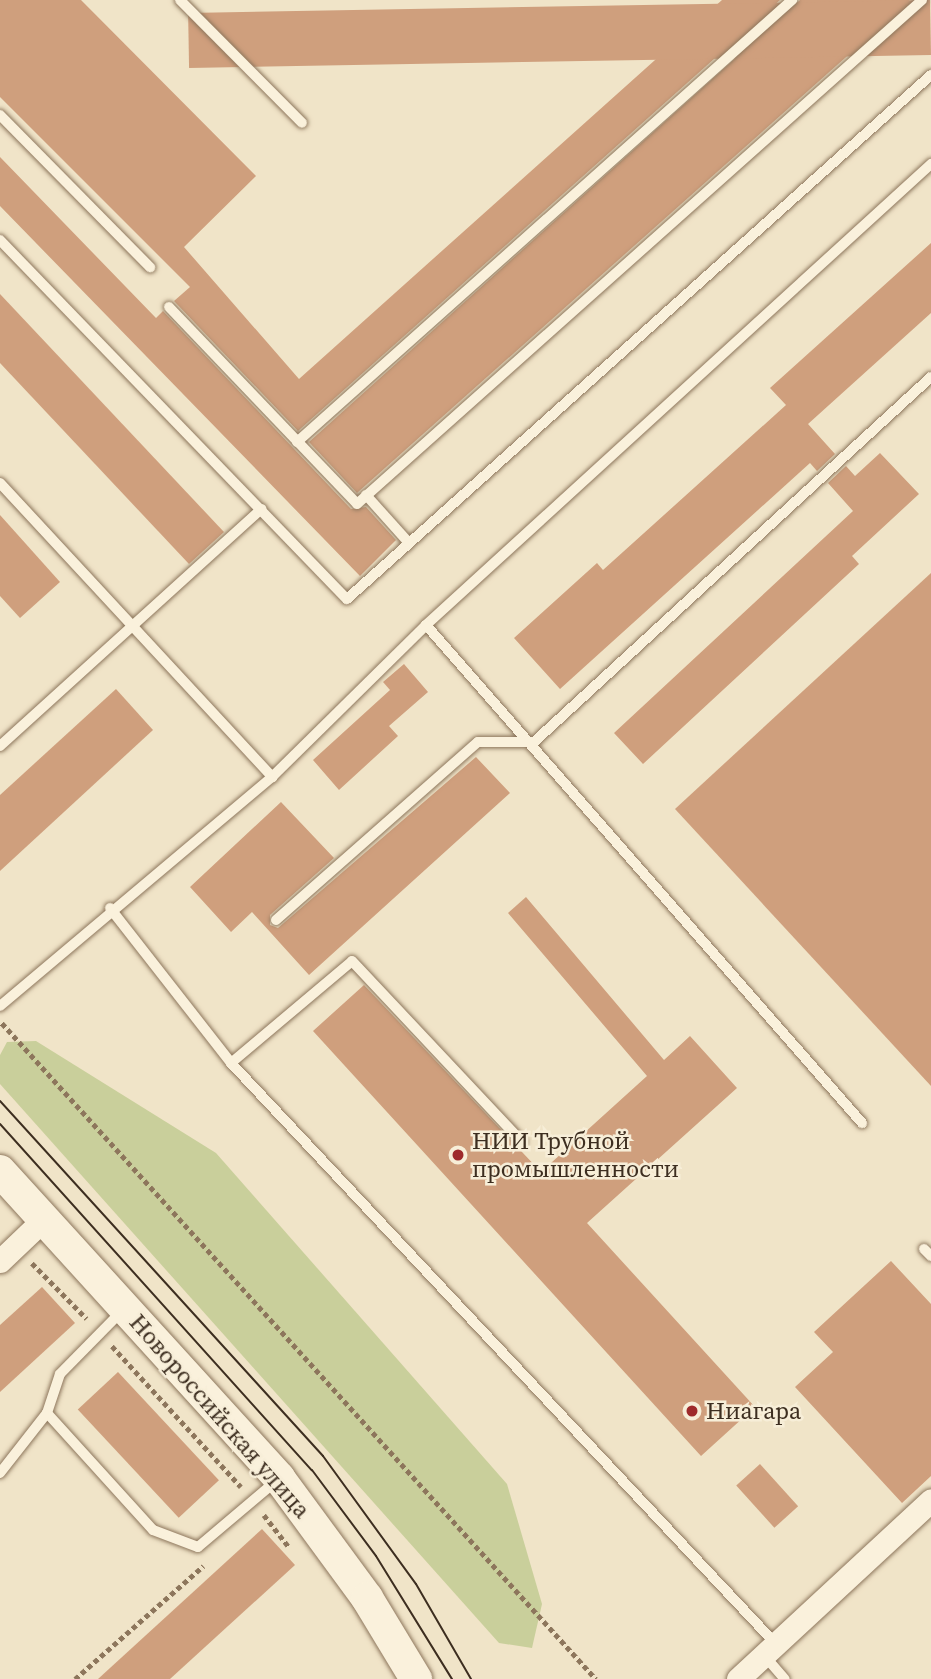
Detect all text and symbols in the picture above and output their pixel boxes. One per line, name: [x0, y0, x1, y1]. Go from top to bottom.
place label: НИИ Трубной промышленности: [472, 1127, 679, 1183]
marker: НИИ Трубной промышленности: [450, 1147, 466, 1163]
street label: Новороссийская улица: [124, 1308, 316, 1524]
place label: Ниагара: [706, 1397, 801, 1425]
marker: Ниагара: [684, 1403, 700, 1419]

